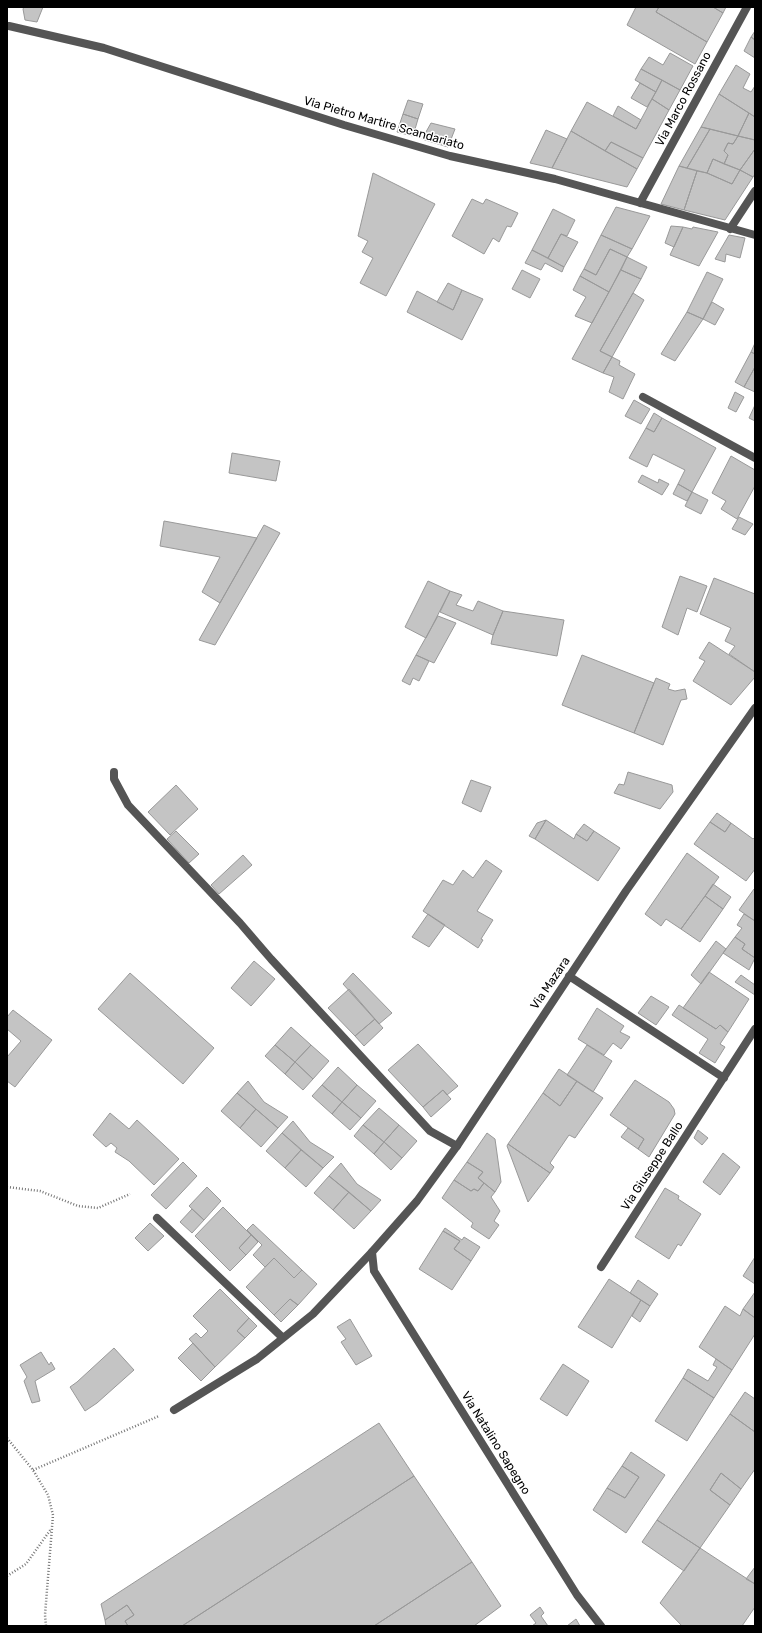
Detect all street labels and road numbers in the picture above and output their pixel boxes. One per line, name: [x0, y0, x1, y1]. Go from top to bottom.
street label: Via Marco Rossano: [652, 49, 714, 149]
street label: Via Pietro Martire Scandariato: [302, 93, 466, 153]
street label: Via Mazara: [527, 954, 573, 1012]
street label: Via Giuseppe Ballo: [618, 1119, 686, 1213]
street label: Via Natalino Sapegno: [459, 1389, 533, 1497]

